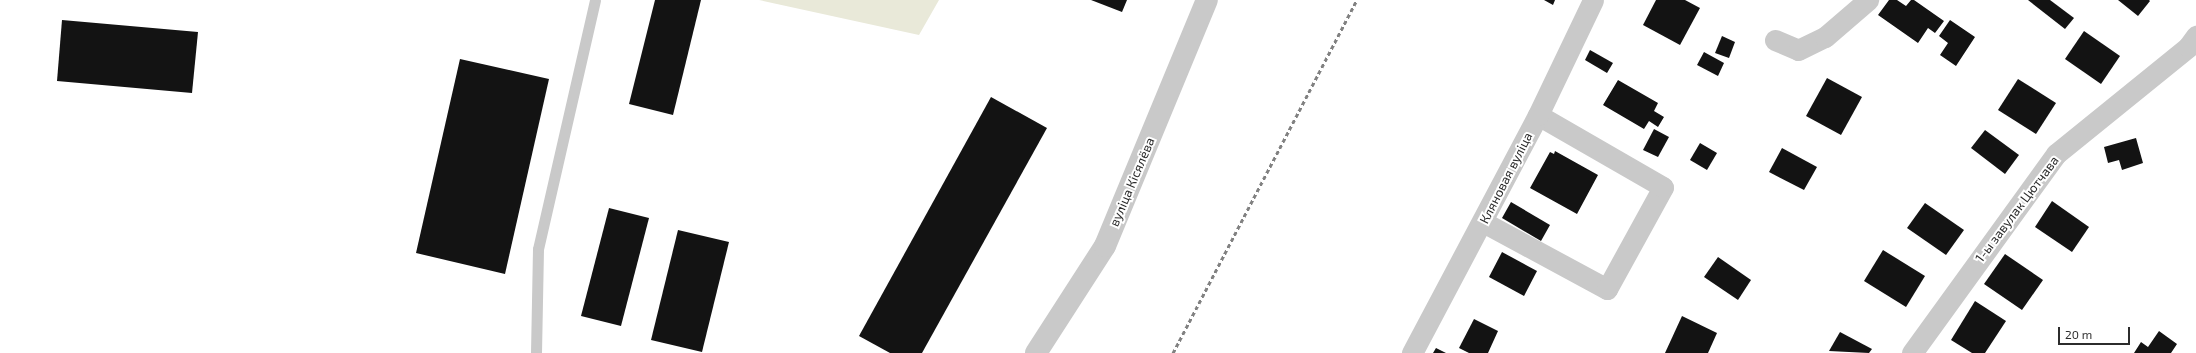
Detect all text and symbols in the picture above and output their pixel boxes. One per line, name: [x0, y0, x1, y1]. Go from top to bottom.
street label: Кляновая вуліца: [1476, 130, 1536, 226]
street label: вуліца Кісялёва: [1106, 135, 1158, 229]
street label: 1-ы завулак Цютчава: [1972, 153, 2062, 265]
scale bar: [2060, 319, 2132, 345]
text: 20 m: [2065, 327, 2092, 341]

